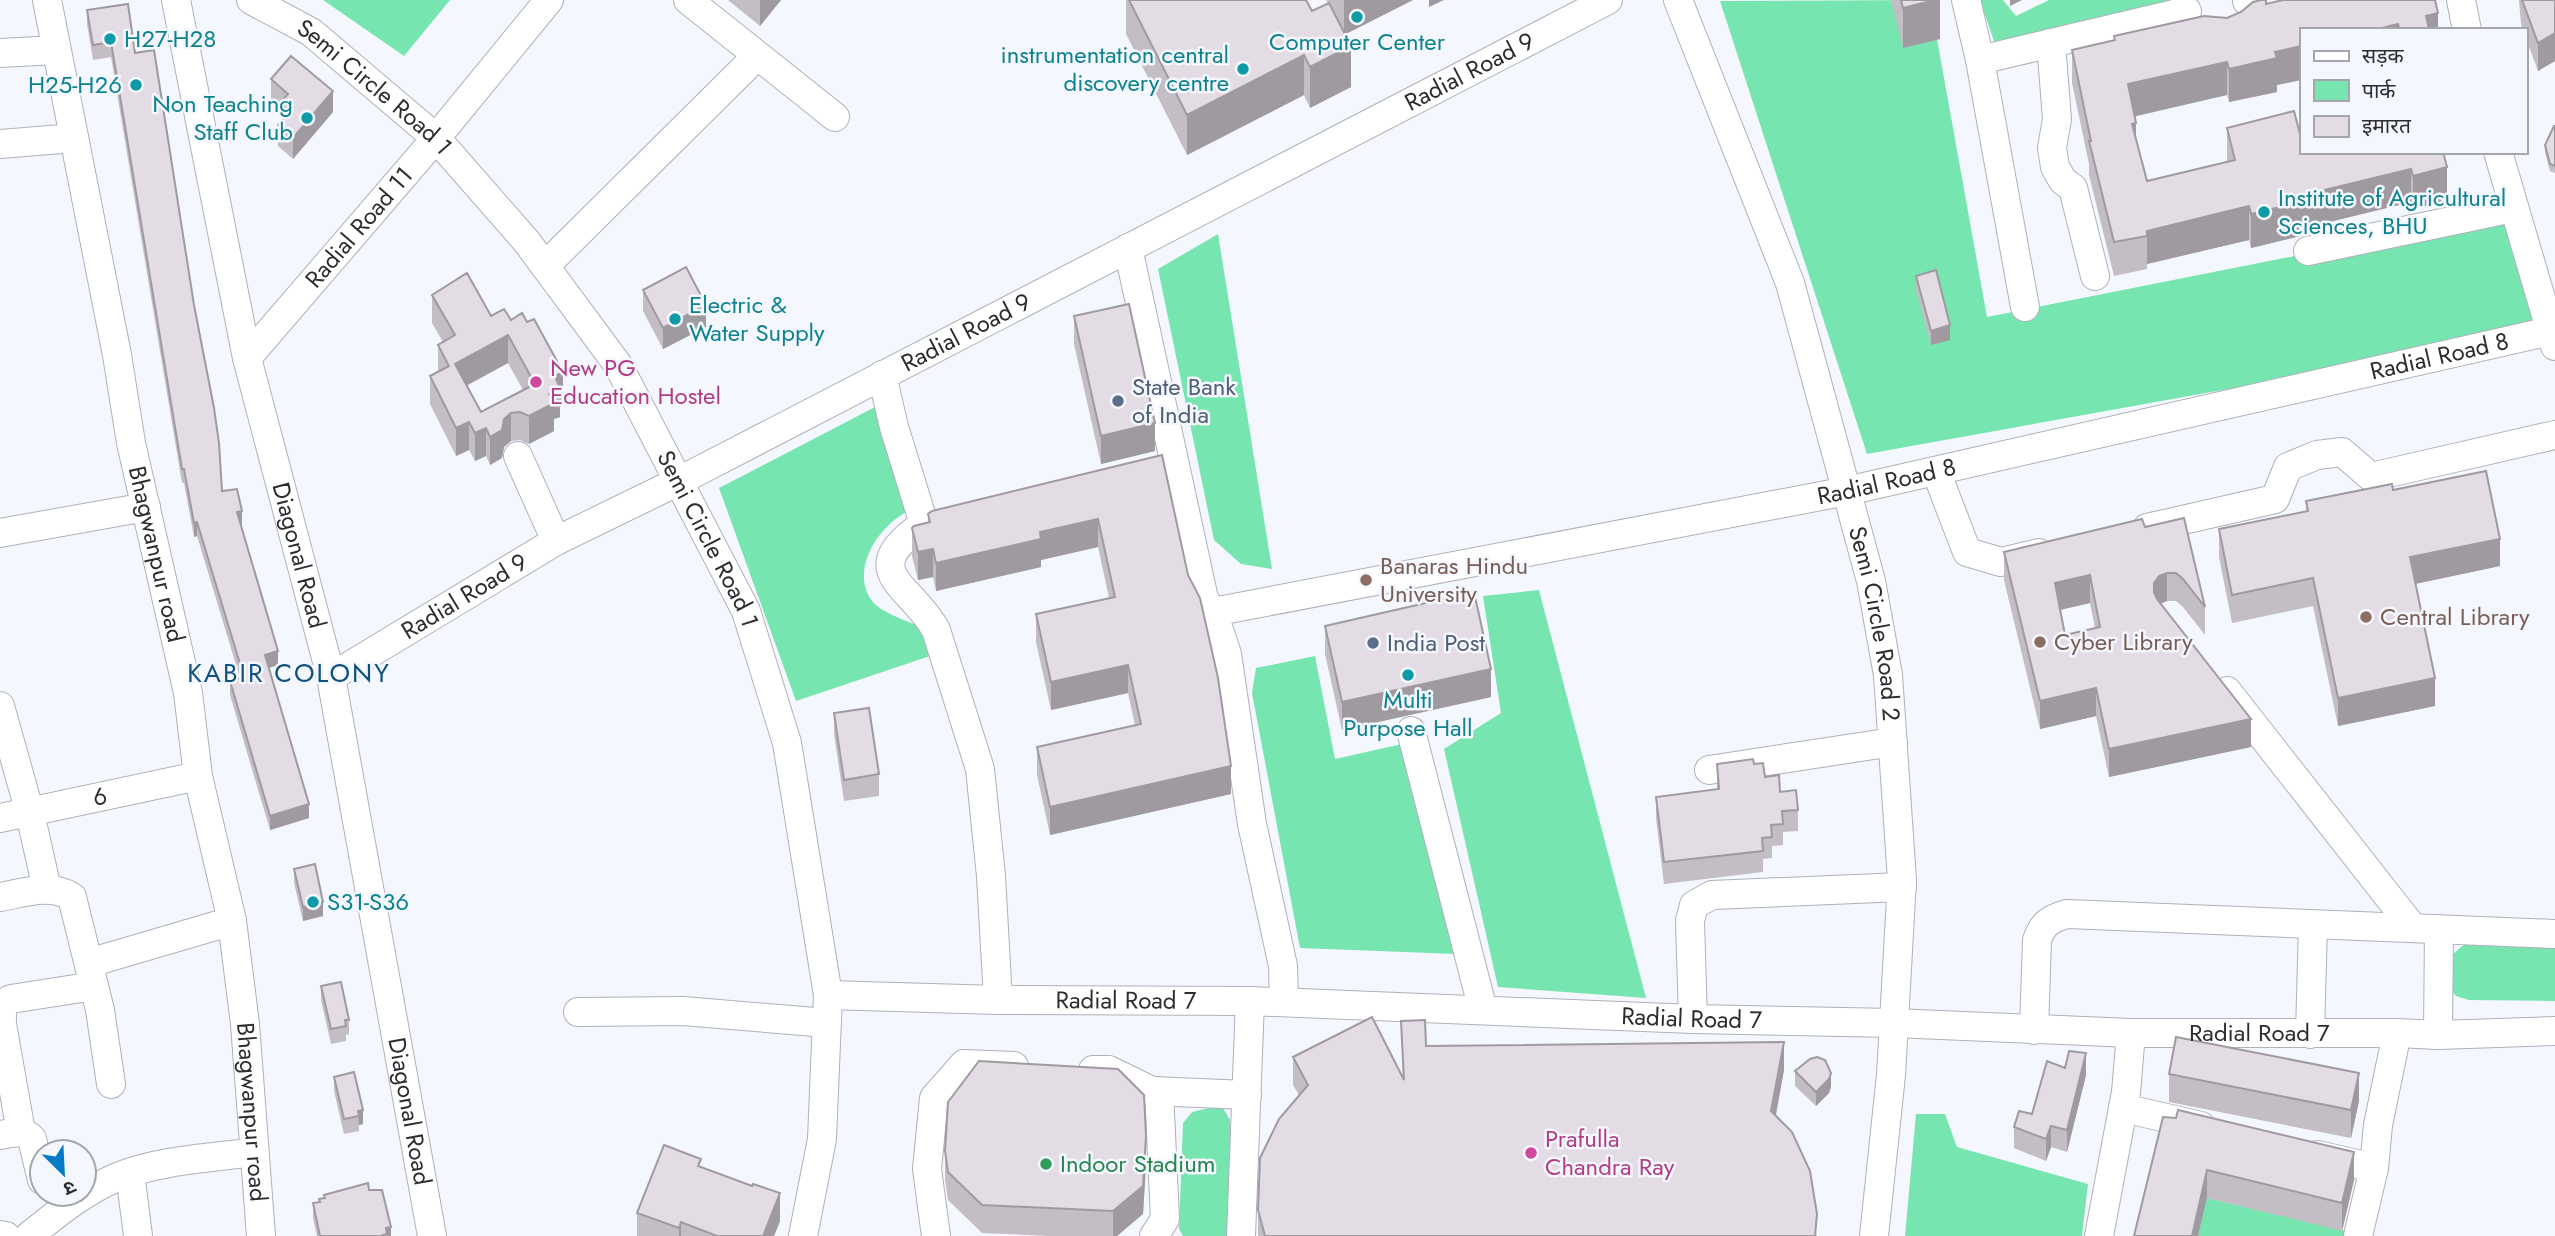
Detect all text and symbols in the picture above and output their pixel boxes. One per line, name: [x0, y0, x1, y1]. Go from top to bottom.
marker: Computer Center: [1349, 9, 1365, 25]
street label: Semi Circle Road 1: [291, 10, 461, 162]
place label: H27-H28: [124, 21, 216, 56]
street label: Radial Road 9: [1398, 23, 1540, 119]
place label: Computer Center: [1269, 24, 1446, 59]
legend: [2300, 28, 2527, 154]
marker: H27-H28: [102, 31, 118, 47]
place label: instrumentation central discovery centre: [1001, 37, 1229, 100]
text: सड़क: [2362, 41, 2404, 71]
marker: instrumentation central discovery centre: [1235, 61, 1251, 77]
place label: H25-H26: [28, 67, 122, 102]
text: पार्क: [2362, 76, 2396, 106]
marker: H25-H26: [128, 77, 144, 93]
place label: Non Teaching Staff Club: [152, 86, 293, 149]
marker: Non Teaching Staff Club: [299, 110, 315, 126]
text: इमारत: [2362, 111, 2412, 141]
street label: Radial Road 11: [297, 159, 421, 295]
place label: Institute of Agricultural Sciences, BHU: [2278, 180, 2506, 243]
marker: Institute of Agricultural Sciences, BHU: [2256, 204, 2272, 220]
street label: Radial Road 9: [895, 284, 1037, 380]
place label: Electric & Water Supply: [689, 287, 825, 350]
marker: Electric & Water Supply: [667, 311, 683, 327]
street label: Radial Road 8: [2367, 323, 2512, 389]
place label: New PG Education Hostel: [550, 350, 721, 413]
place label: State Bank of India: [1132, 369, 1236, 432]
marker: New PG Education Hostel: [528, 374, 544, 390]
marker: State Bank of India: [1110, 393, 1126, 409]
street label: Semi Circle Road 1: [648, 444, 768, 631]
street label: Radial Road 8: [1814, 449, 1959, 513]
street label: Bhagwanpur road: [120, 463, 194, 646]
street label: Diagonal Road: [263, 478, 335, 632]
street label: Semi Circle Road 2: [1840, 522, 1909, 722]
street label: Radial Road 9: [394, 544, 534, 648]
place label: Banaras Hindu University: [1380, 548, 1528, 611]
marker: Banaras Hindu University: [1358, 572, 1374, 588]
place label: Central Library: [2380, 599, 2530, 634]
marker: Central Library: [2358, 609, 2374, 625]
place label: Cyber Library: [2054, 624, 2193, 659]
place label: India Post: [1387, 625, 1485, 660]
marker: Cyber Library: [2032, 634, 2048, 650]
marker: India Post: [1365, 635, 1381, 651]
district label: KABIR COLONY: [187, 654, 391, 692]
marker: Multi Purpose Hall: [1400, 667, 1416, 683]
place label: Multi Purpose Hall: [1343, 682, 1473, 745]
street label: 6: [89, 778, 110, 815]
place label: S31-S36: [327, 884, 409, 919]
marker: S31-S36: [305, 894, 321, 910]
street label: Radial Road 7: [1055, 982, 1197, 1018]
street label: Radial Road 7: [1621, 998, 1763, 1037]
street label: Radial Road 7: [2189, 1015, 2330, 1050]
street label: Bhagwanpur road: [228, 1021, 276, 1203]
street label: Diagonal Road: [379, 1034, 440, 1188]
place label: Prafulla Chandra Ray: [1545, 1121, 1675, 1184]
north arrow: [28, 1138, 98, 1208]
marker: Prafulla Chandra Ray: [1523, 1145, 1539, 1161]
place label: Indoor Stadium: [1060, 1146, 1216, 1181]
marker: Indoor Stadium: [1038, 1156, 1054, 1172]
text: उ: [58, 1173, 80, 1203]

